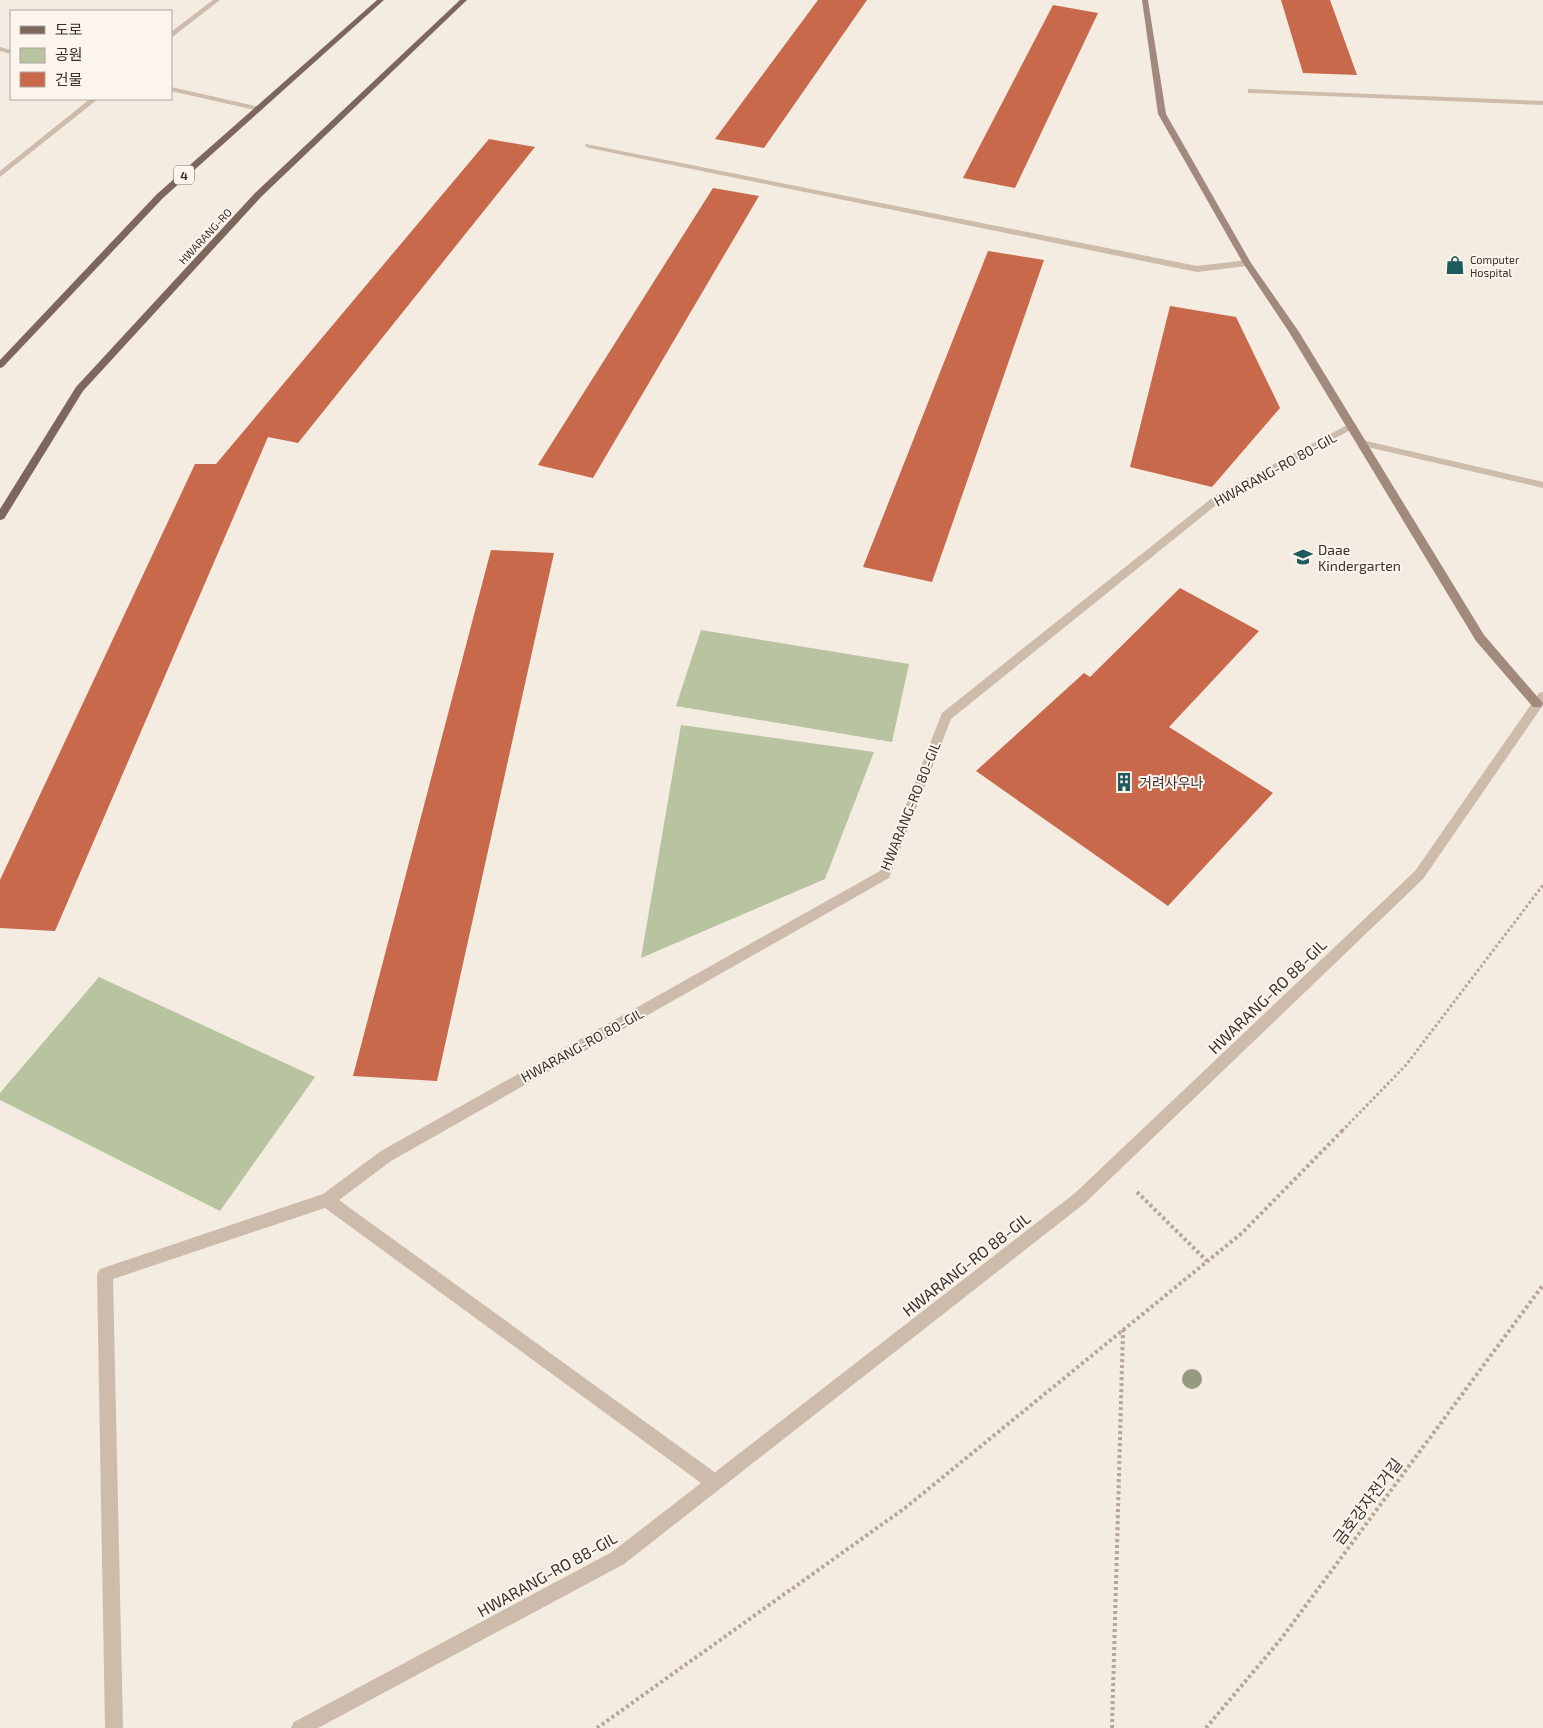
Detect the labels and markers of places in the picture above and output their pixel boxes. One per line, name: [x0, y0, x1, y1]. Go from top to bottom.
place label: Computer Hospital: [1470, 253, 1520, 279]
shop icon: Computer Hospital: [1444, 254, 1466, 276]
place label: Daae Kindergarten: [1318, 541, 1401, 574]
school or university icon: Daae Kindergarten: [1292, 546, 1314, 568]
building icon: 거려사우나: [1113, 771, 1135, 793]
place label: 거려사우나: [1139, 774, 1204, 791]

